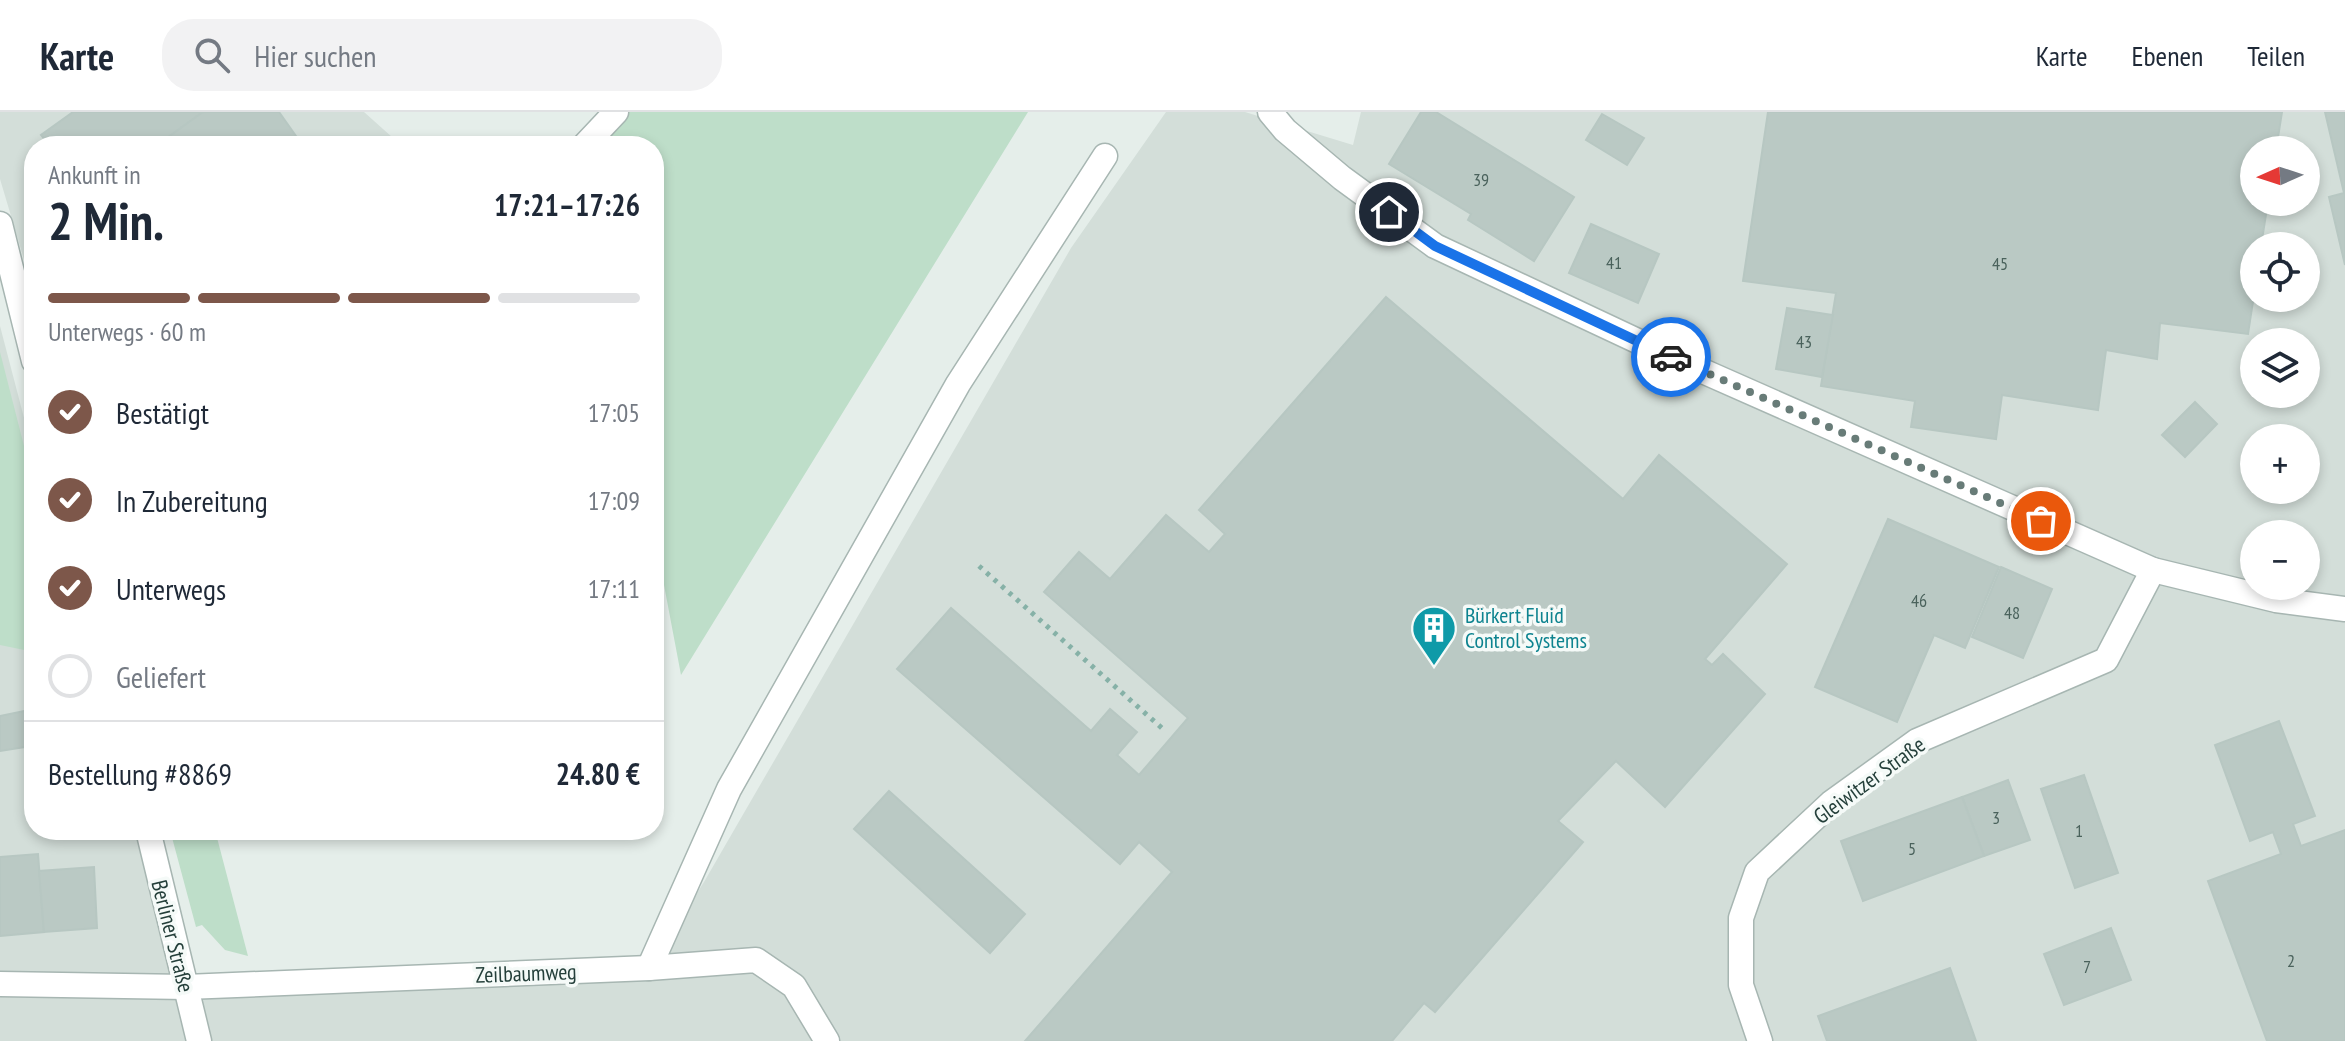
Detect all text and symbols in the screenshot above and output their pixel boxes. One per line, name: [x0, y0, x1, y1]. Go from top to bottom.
search box: [162, 19, 722, 91]
text: Karte: [40, 31, 114, 80]
icon: search: [190, 33, 234, 77]
text: Hier suchen: [254, 36, 376, 75]
text: Karte: [2036, 37, 2087, 74]
text: Ebenen: [2131, 37, 2203, 74]
text: Teilen: [2247, 37, 2305, 74]
north arrow: [2240, 136, 2320, 216]
map controls: [2240, 136, 2320, 600]
text: Ankunft in: [48, 158, 141, 191]
house number: 39: [1473, 168, 1489, 191]
pin: [1355, 178, 1423, 246]
text: 17:21–17:26: [494, 185, 640, 224]
text: 2 Min.: [48, 187, 164, 254]
icon: home: [1367, 190, 1411, 234]
button: locate: [2240, 232, 2320, 312]
house number: 41: [1606, 251, 1622, 274]
house number: 45: [1992, 252, 2008, 275]
text: Unterwegs · 60 m: [48, 315, 206, 348]
courier: [1631, 317, 1711, 397]
button: layers: [2240, 328, 2320, 408]
house number: 43: [1796, 330, 1812, 353]
icon: car: [1649, 335, 1693, 379]
icon: check: [48, 390, 92, 434]
text: Bestätigt: [116, 393, 209, 432]
text: 17:05: [588, 396, 640, 429]
button: +: [2240, 424, 2320, 504]
icon: check: [48, 478, 92, 522]
text: In Zubereitung: [116, 481, 268, 520]
text: 17:09: [588, 484, 640, 517]
pin: [2007, 487, 2075, 555]
icon: bag: [2019, 499, 2063, 543]
button: −: [2240, 520, 2320, 600]
icon: check: [48, 566, 92, 610]
text: Unterwegs: [116, 569, 226, 608]
text: 17:11: [588, 572, 640, 605]
house number: 46: [1911, 589, 1927, 612]
place label: Bürkert Fluid Control Systems: [1465, 601, 1587, 654]
house number: 48: [2004, 601, 2020, 624]
building icon: Bürkert Fluid Control Systems: [1410, 604, 1458, 667]
text: Geliefert: [116, 657, 206, 696]
street label: Gleiwitzer Straße: [1808, 730, 1930, 830]
text: Bestellung #8869: [48, 754, 232, 793]
text: 24.80 €: [556, 754, 640, 793]
house number: 3: [1992, 806, 2000, 829]
house number: 1: [2075, 819, 2083, 842]
house number: 5: [1908, 837, 1916, 860]
street label: Berliner Straße: [146, 877, 200, 995]
house number: 2: [2287, 949, 2295, 972]
house number: 7: [2083, 955, 2091, 978]
street label: Zeilbaumweg: [475, 957, 577, 989]

